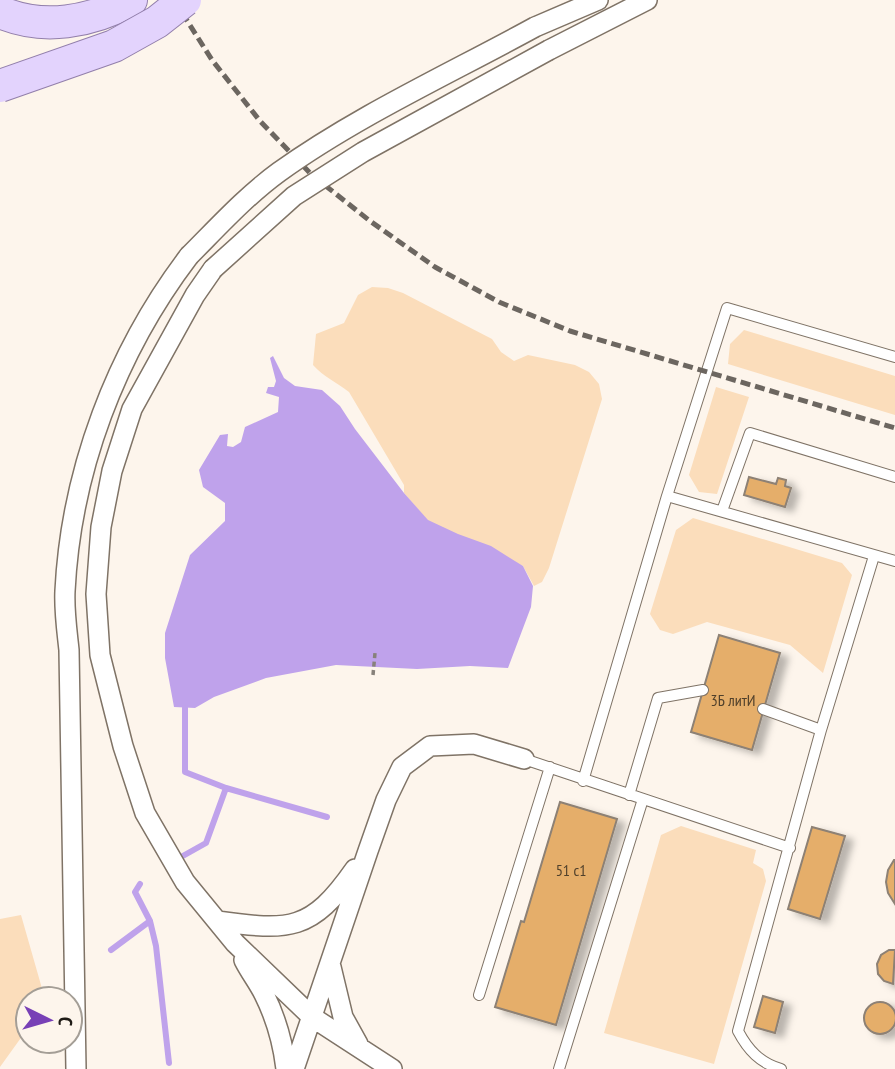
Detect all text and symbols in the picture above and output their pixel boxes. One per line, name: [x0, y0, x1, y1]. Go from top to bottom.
house number: 3Б литИ: [710, 690, 756, 710]
house number: 51 с1: [556, 860, 586, 880]
north arrow: [14, 985, 84, 1055]
text: С: [54, 1016, 78, 1027]

